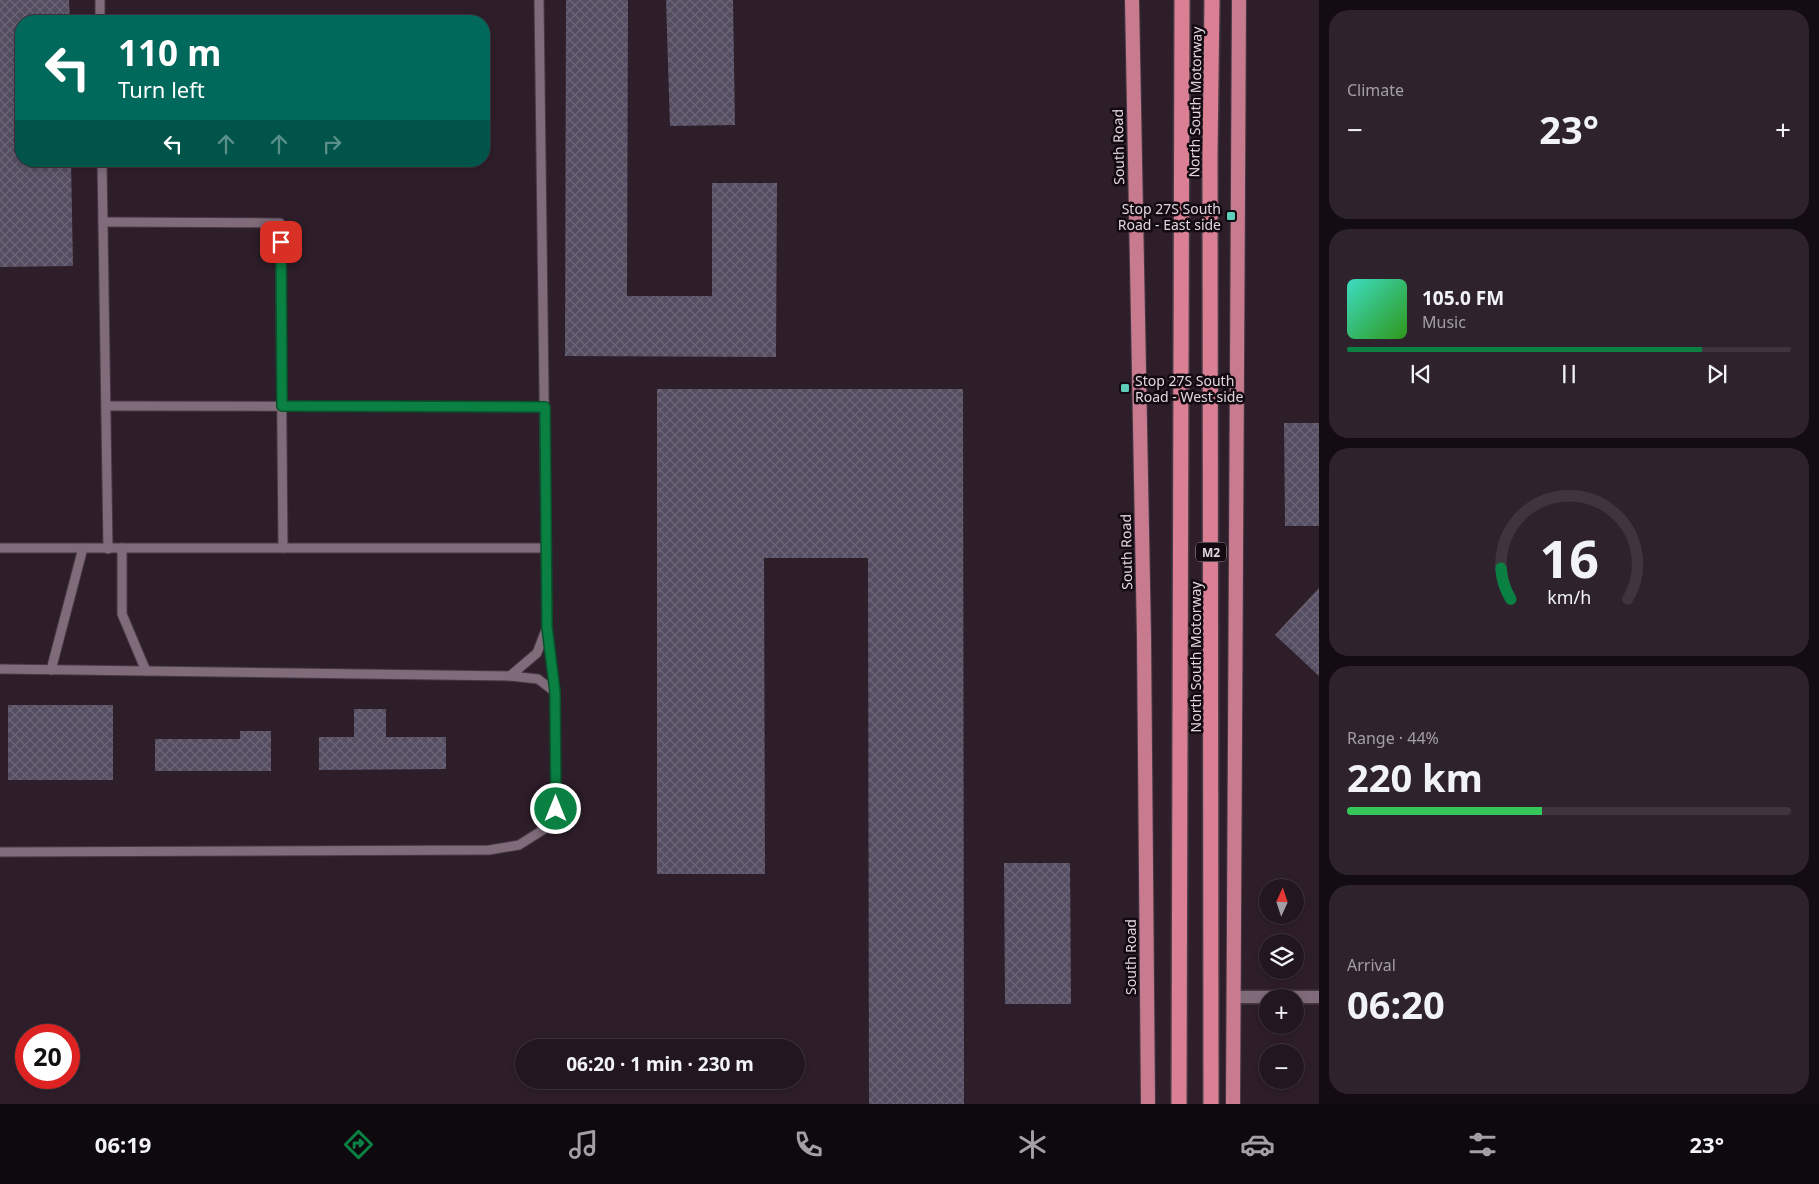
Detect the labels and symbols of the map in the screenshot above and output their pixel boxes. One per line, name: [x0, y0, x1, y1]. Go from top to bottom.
street label: North South Motorway: [1184, 26, 1206, 178]
street label: South Road: [1108, 109, 1128, 185]
place label: Stop 27S South Road - East side: [1118, 199, 1221, 234]
marker: Stop 27S South Road - East side: [1225, 210, 1237, 222]
pin: [260, 221, 302, 263]
place label: Stop 27S South Road - West side: [1135, 371, 1243, 406]
marker: Stop 27S South Road - West side: [1119, 382, 1131, 394]
street label: South Road: [1116, 514, 1136, 590]
road number: M2: [1196, 542, 1226, 562]
street label: North South Motorway: [1186, 581, 1205, 732]
position arrow: [529, 782, 581, 834]
north arrow: [1259, 879, 1304, 924]
street label: South Road: [1121, 919, 1140, 995]
speed limit sign: 20: [15, 1024, 80, 1089]

